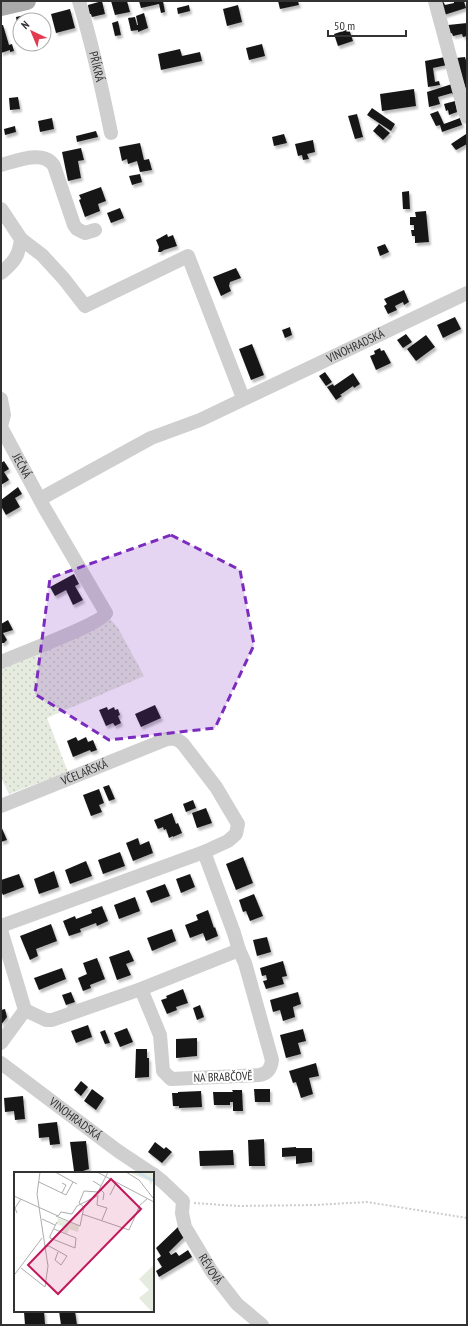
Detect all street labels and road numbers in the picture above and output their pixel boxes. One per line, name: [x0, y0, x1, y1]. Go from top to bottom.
street label: PŘÍKRÁ: [86, 50, 108, 84]
street label: VINOHRADSKÁ: [323, 325, 387, 366]
street label: JEČNÁ: [9, 450, 35, 481]
street label: VČELAŘSKÁ: [58, 756, 110, 788]
street label: NA BRABČOVĚ: [193, 1068, 253, 1085]
street label: VINOHRADSKÁ: [46, 1093, 105, 1143]
street label: RÉVOVÁ: [196, 1251, 227, 1287]

